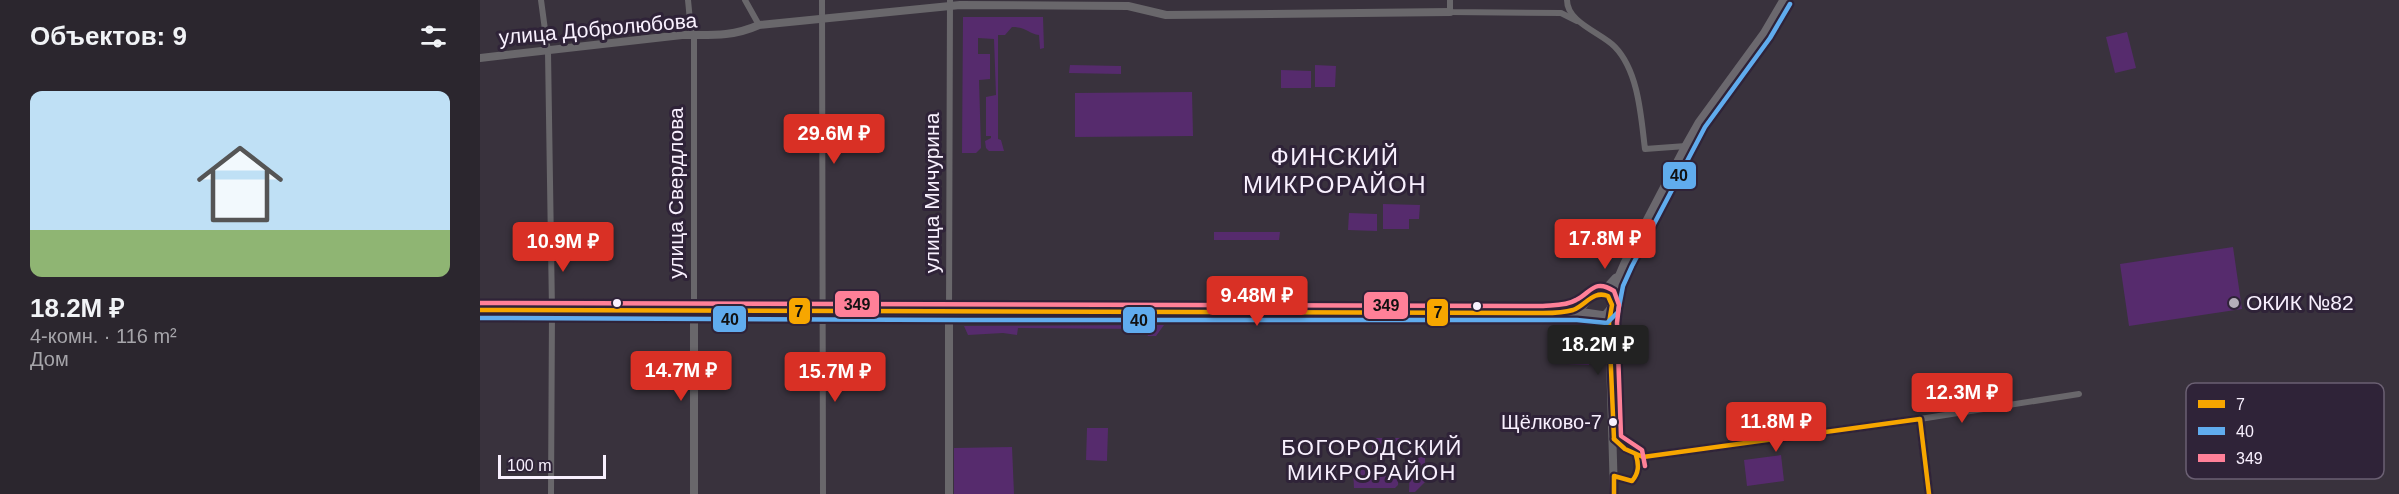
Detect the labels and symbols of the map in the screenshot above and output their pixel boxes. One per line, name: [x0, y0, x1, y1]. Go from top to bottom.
street label: улица Добролюбова: [498, 8, 698, 49]
street label: улица Свердлова: [664, 107, 687, 279]
street label: улица Мичурина: [920, 112, 943, 273]
pin: 29.6M ₽: [779, 114, 889, 165]
district label: ФИНСКИЙ МИКРОРАЙОН: [1243, 143, 1427, 198]
line badge: 40: [1662, 161, 1697, 190]
text: 40: [1670, 167, 1688, 184]
pin: 17.8M ₽: [1550, 219, 1660, 270]
pin: 10.9M ₽: [508, 222, 618, 273]
pin: 9.48M ₽: [1202, 276, 1312, 327]
line badge: 349: [834, 290, 880, 318]
line badge: 349: [1363, 291, 1409, 320]
place label: ОКИК №82: [2246, 291, 2354, 314]
text: 349: [844, 296, 870, 313]
marker: ОКИК №82: [2227, 296, 2241, 310]
unlabelled marker: [611, 297, 623, 309]
line badge: 7: [788, 297, 811, 325]
text: 349: [1373, 297, 1399, 314]
line badge: 7: [1426, 298, 1449, 327]
unlabelled marker: [1471, 300, 1483, 312]
text: 7: [795, 303, 804, 320]
text: 7: [1434, 304, 1443, 321]
line badge: 40: [712, 305, 747, 333]
line badge: 40: [1122, 306, 1156, 334]
text: 40: [721, 311, 739, 328]
text: 40: [1130, 312, 1148, 329]
pin: 18.2M ₽: [1543, 325, 1653, 376]
pin: 14.7M ₽: [626, 351, 736, 402]
pin: 15.7M ₽: [780, 352, 890, 403]
pin: 12.3M ₽: [1907, 373, 2017, 424]
legend: [2186, 383, 2384, 479]
text: 7: [2236, 396, 2245, 413]
pin: 11.8M ₽: [1721, 402, 1831, 453]
place label: Щёлково-7: [1501, 411, 1602, 433]
marker: Щёлково-7: [1607, 416, 1619, 428]
text: 40: [2236, 423, 2254, 440]
district label: БОГОРОДСКИЙ МИКРОРАЙОН: [1281, 435, 1463, 485]
text: 349: [2236, 450, 2263, 467]
scale bar: [498, 452, 606, 480]

